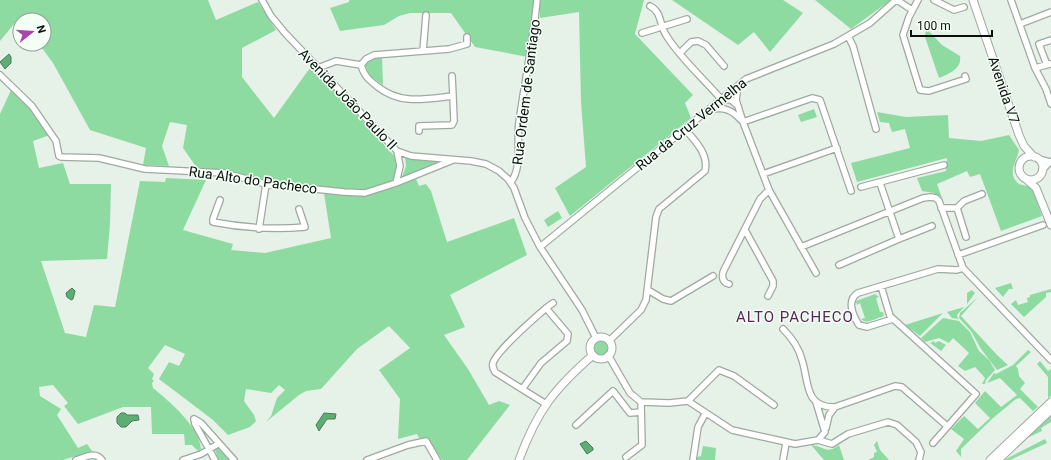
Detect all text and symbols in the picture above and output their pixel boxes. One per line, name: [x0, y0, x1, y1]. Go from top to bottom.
north arrow: [12, 12, 52, 52]
scale bar: [911, 12, 992, 38]
street label: Rua Ordem de Santiago: [509, 18, 543, 166]
text: 100 m: [917, 19, 951, 33]
text: N: [34, 24, 49, 35]
street label: Avenida João Paulo II: [296, 45, 400, 153]
street label: Avenida V7: [985, 54, 1023, 126]
street label: Rua da Cruz Vermelha: [632, 74, 750, 174]
street label: Rua Alto do Pacheco: [188, 163, 318, 197]
district label: ALTO PACHECO: [736, 308, 854, 326]

